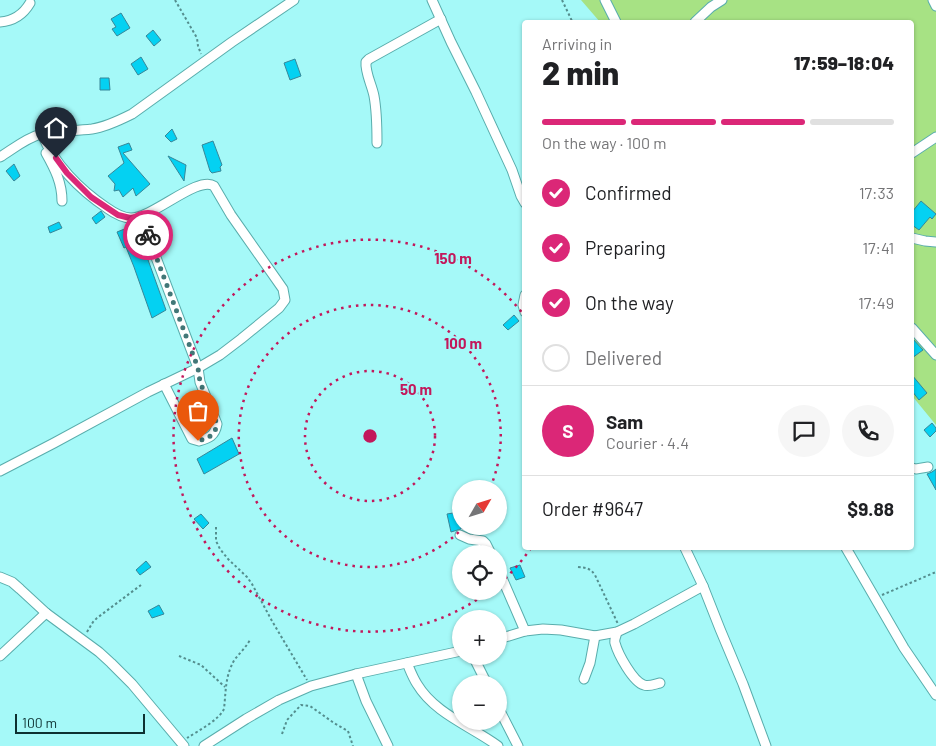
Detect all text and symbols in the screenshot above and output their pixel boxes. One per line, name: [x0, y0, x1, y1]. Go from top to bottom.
text: Arriving in: [542, 34, 612, 53]
text: 17:59–18:04: [794, 51, 894, 74]
text: 2 min: [542, 53, 619, 91]
pin: [35, 107, 77, 158]
icon: home: [42, 114, 70, 142]
text: On the way · 100 m: [542, 133, 667, 152]
icon: check: [542, 179, 570, 207]
text: Confirmed: [585, 181, 672, 204]
text: 17:33: [859, 183, 894, 202]
courier: [123, 210, 173, 260]
icon: bike: [134, 221, 162, 249]
icon: check: [542, 234, 570, 262]
text: Preparing: [585, 236, 666, 259]
text: 17:41: [862, 238, 894, 257]
text: 150 m: [434, 249, 472, 267]
icon: check: [542, 289, 570, 317]
text: On the way: [585, 291, 674, 314]
text: 17:49: [858, 293, 894, 312]
text: 100 m: [444, 334, 482, 352]
text: Delivered: [585, 346, 662, 369]
text: 50 m: [400, 380, 432, 398]
pin: [177, 390, 219, 441]
icon: bag: [184, 397, 212, 425]
button: chat: [778, 405, 830, 457]
button: phone: [842, 405, 894, 457]
text: Sam: [606, 410, 643, 433]
text: S: [562, 419, 574, 442]
centre of rings: [361, 427, 379, 445]
text: Courier · 4.4: [606, 433, 689, 452]
north arrow: [452, 480, 508, 535]
map controls: [452, 480, 507, 730]
text: Order #9647: [542, 497, 643, 520]
text: $9.88: [847, 497, 894, 520]
button: locate: [452, 545, 507, 600]
button: +: [452, 610, 507, 665]
button: −: [452, 675, 507, 730]
scale bar: [15, 711, 145, 734]
text: 100 m: [22, 714, 57, 731]

